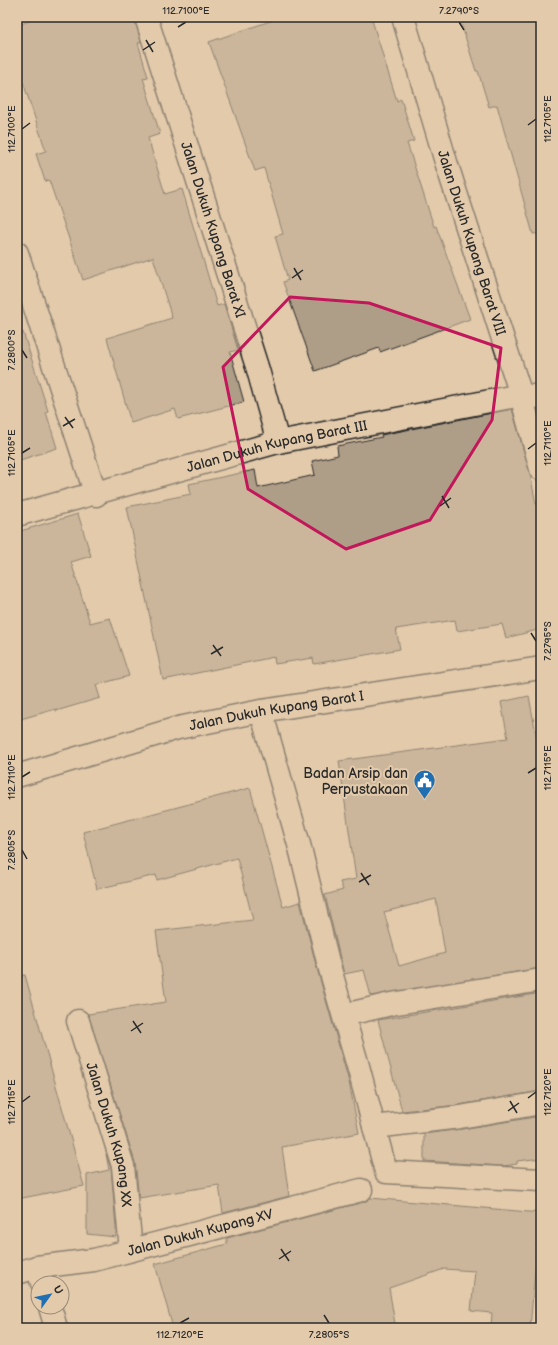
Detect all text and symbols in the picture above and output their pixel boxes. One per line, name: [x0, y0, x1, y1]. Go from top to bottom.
text: 112.7100°E: [162, 5, 210, 17]
text: 7.2790°S: [439, 5, 479, 17]
text: 112.7105°E: [542, 95, 554, 143]
text: 112.7100°E: [6, 105, 18, 153]
street label: Jalan Dukuh Kupang Barat XI: [177, 139, 249, 320]
street label: Jalan Dukuh Kupang Barat VIII: [434, 148, 509, 338]
text: 7.2800°S: [6, 329, 18, 371]
street label: Jalan Dukuh Kupang Barat III: [185, 417, 369, 476]
text: 112.7110°E: [542, 420, 554, 466]
text: 112.7105°E: [6, 429, 18, 477]
text: 7.2795°S: [542, 621, 554, 661]
street label: Jalan Dukuh Kupang Barat I: [188, 687, 365, 734]
text: 112.7115°E: [542, 745, 554, 791]
text: 112.7110°E: [6, 754, 18, 800]
place label: Badan Arsip dan Perpustakaan: [303, 765, 408, 798]
public building icon: Badan Arsip dan Perpustakaan: [411, 768, 437, 801]
text: 7.2805°S: [6, 830, 18, 870]
street label: Jalan Dukuh Kupang XX: [82, 1060, 135, 1208]
text: 112.7120°E: [542, 1068, 554, 1116]
text: 112.7115°E: [6, 1079, 18, 1125]
street label: Jalan Dukuh Kupang XV: [125, 1205, 275, 1260]
north arrow: [30, 1275, 70, 1315]
text: U: [50, 1283, 66, 1297]
text: 112.7120°E: [156, 1329, 204, 1341]
text: 7.2805°S: [309, 1329, 349, 1341]

